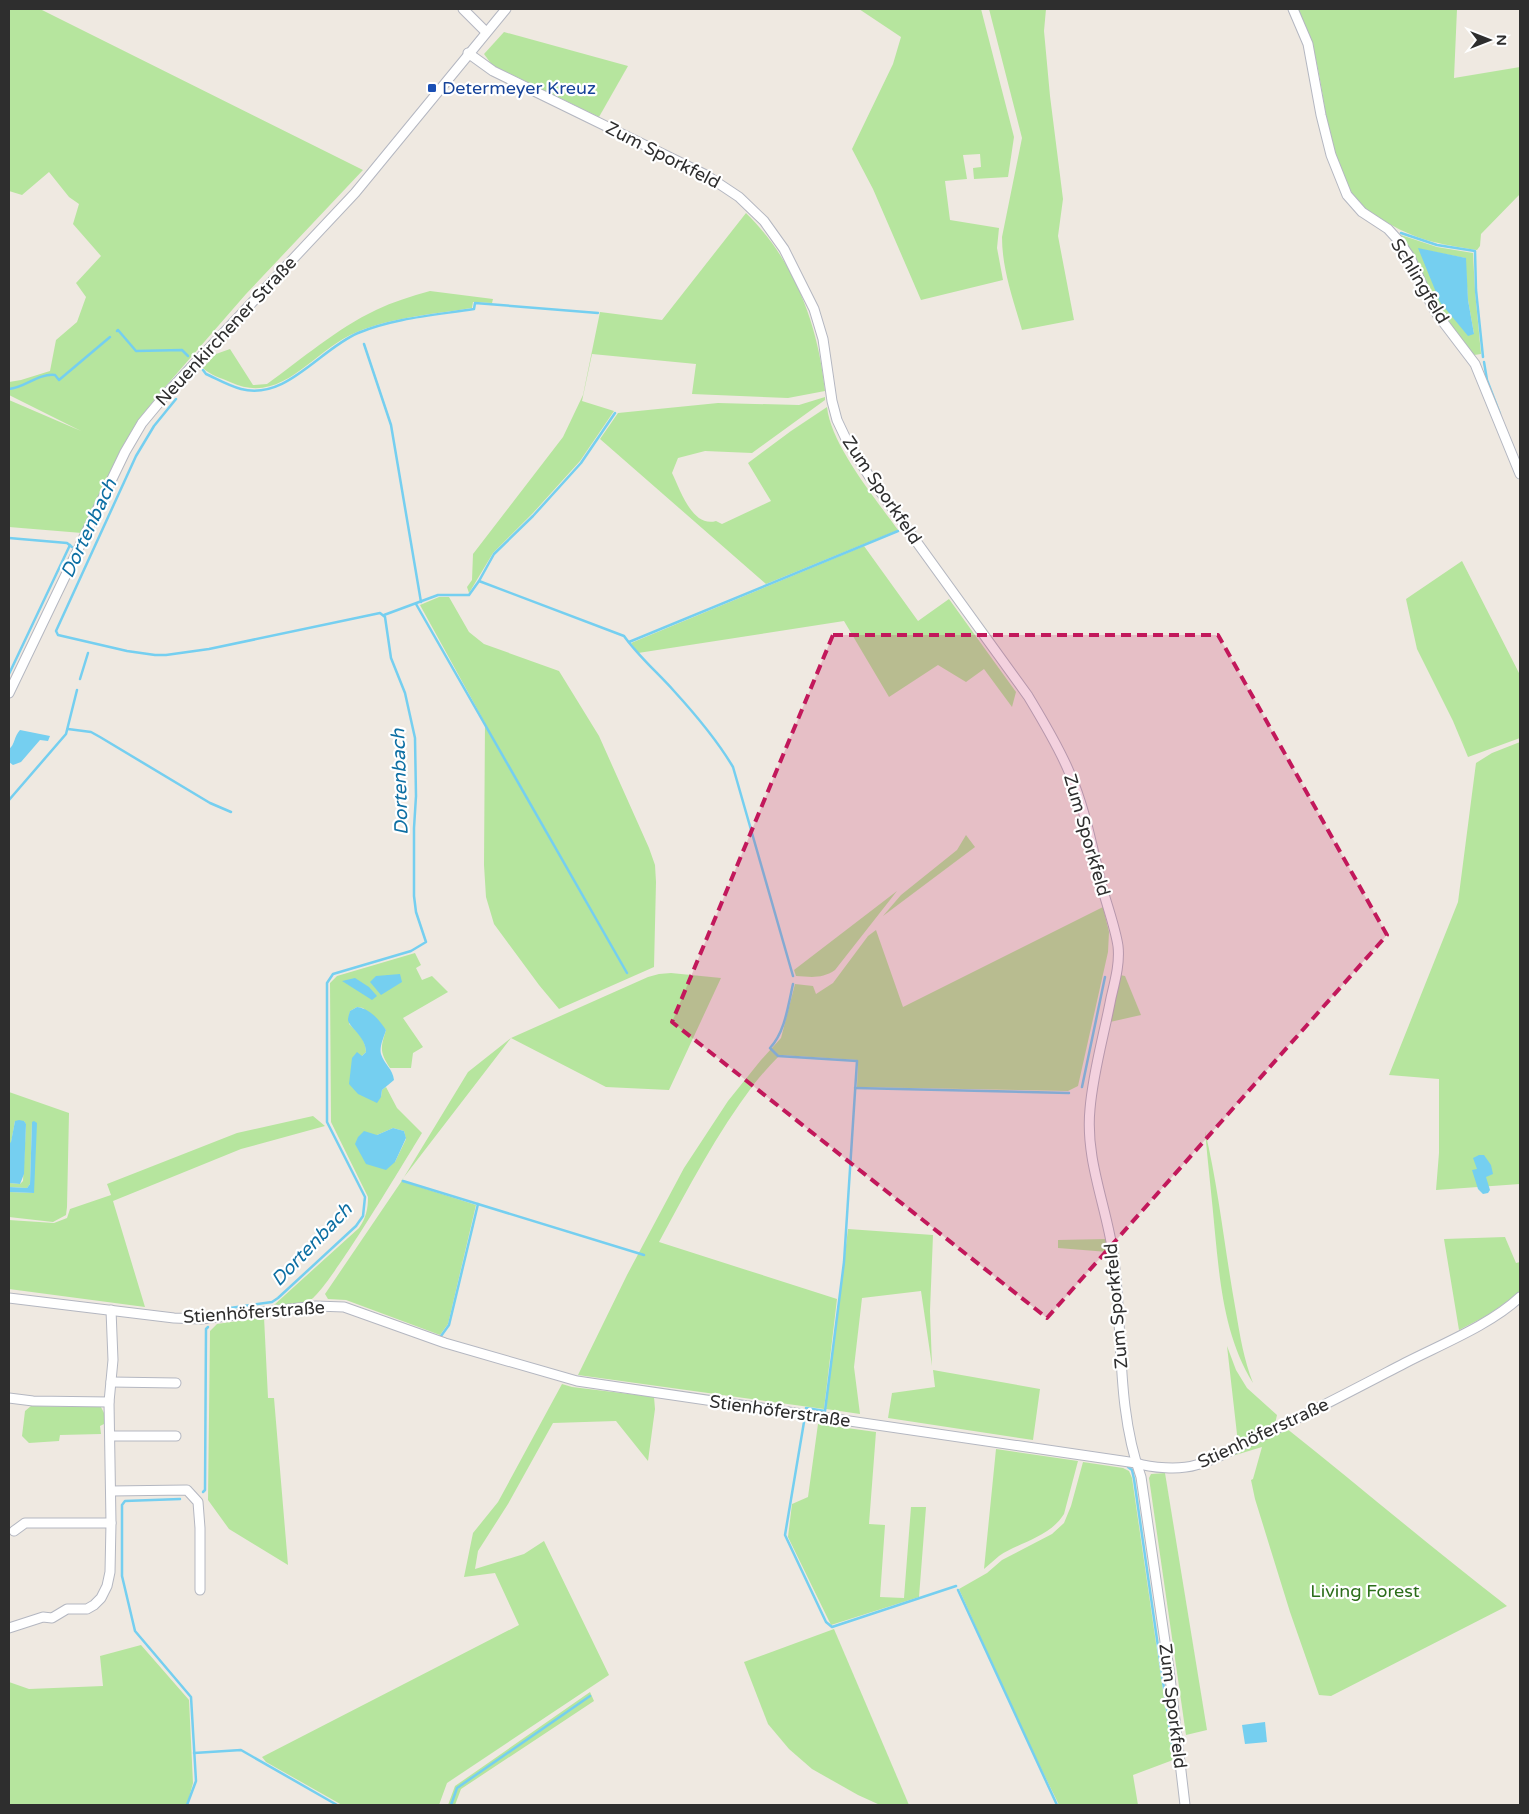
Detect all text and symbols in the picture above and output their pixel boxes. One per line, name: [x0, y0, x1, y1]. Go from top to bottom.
north arrow: [1464, 15, 1514, 65]
text: N: [1493, 34, 1510, 46]
place label: Determeyer Kreuz: [442, 77, 596, 99]
marker: Determeyer Kreuz: [426, 82, 438, 94]
street label: Zum Sporkfeld: [602, 117, 724, 193]
street label: Schlingfeld: [1386, 234, 1454, 328]
street label: Neuenkirchener Straße: [151, 252, 301, 410]
street label: Zum Sporkfeld: [838, 432, 926, 548]
water label: Dortenbach: [56, 475, 122, 581]
water label: Dortenbach: [387, 728, 413, 836]
street label: Zum Sporkfeld: [1059, 771, 1115, 899]
water label: Dortenbach: [267, 1198, 357, 1291]
street label: Zum Sporkfeld: [1100, 1242, 1132, 1370]
street label: Stienhöferstraße: [182, 1296, 326, 1328]
street label: Stienhöferstraße: [708, 1390, 852, 1432]
street label: Stienhöferstraße: [1194, 1393, 1332, 1473]
park label: Living Forest: [1310, 1580, 1420, 1602]
street label: Zum Sporkfeld: [1154, 1642, 1192, 1770]

